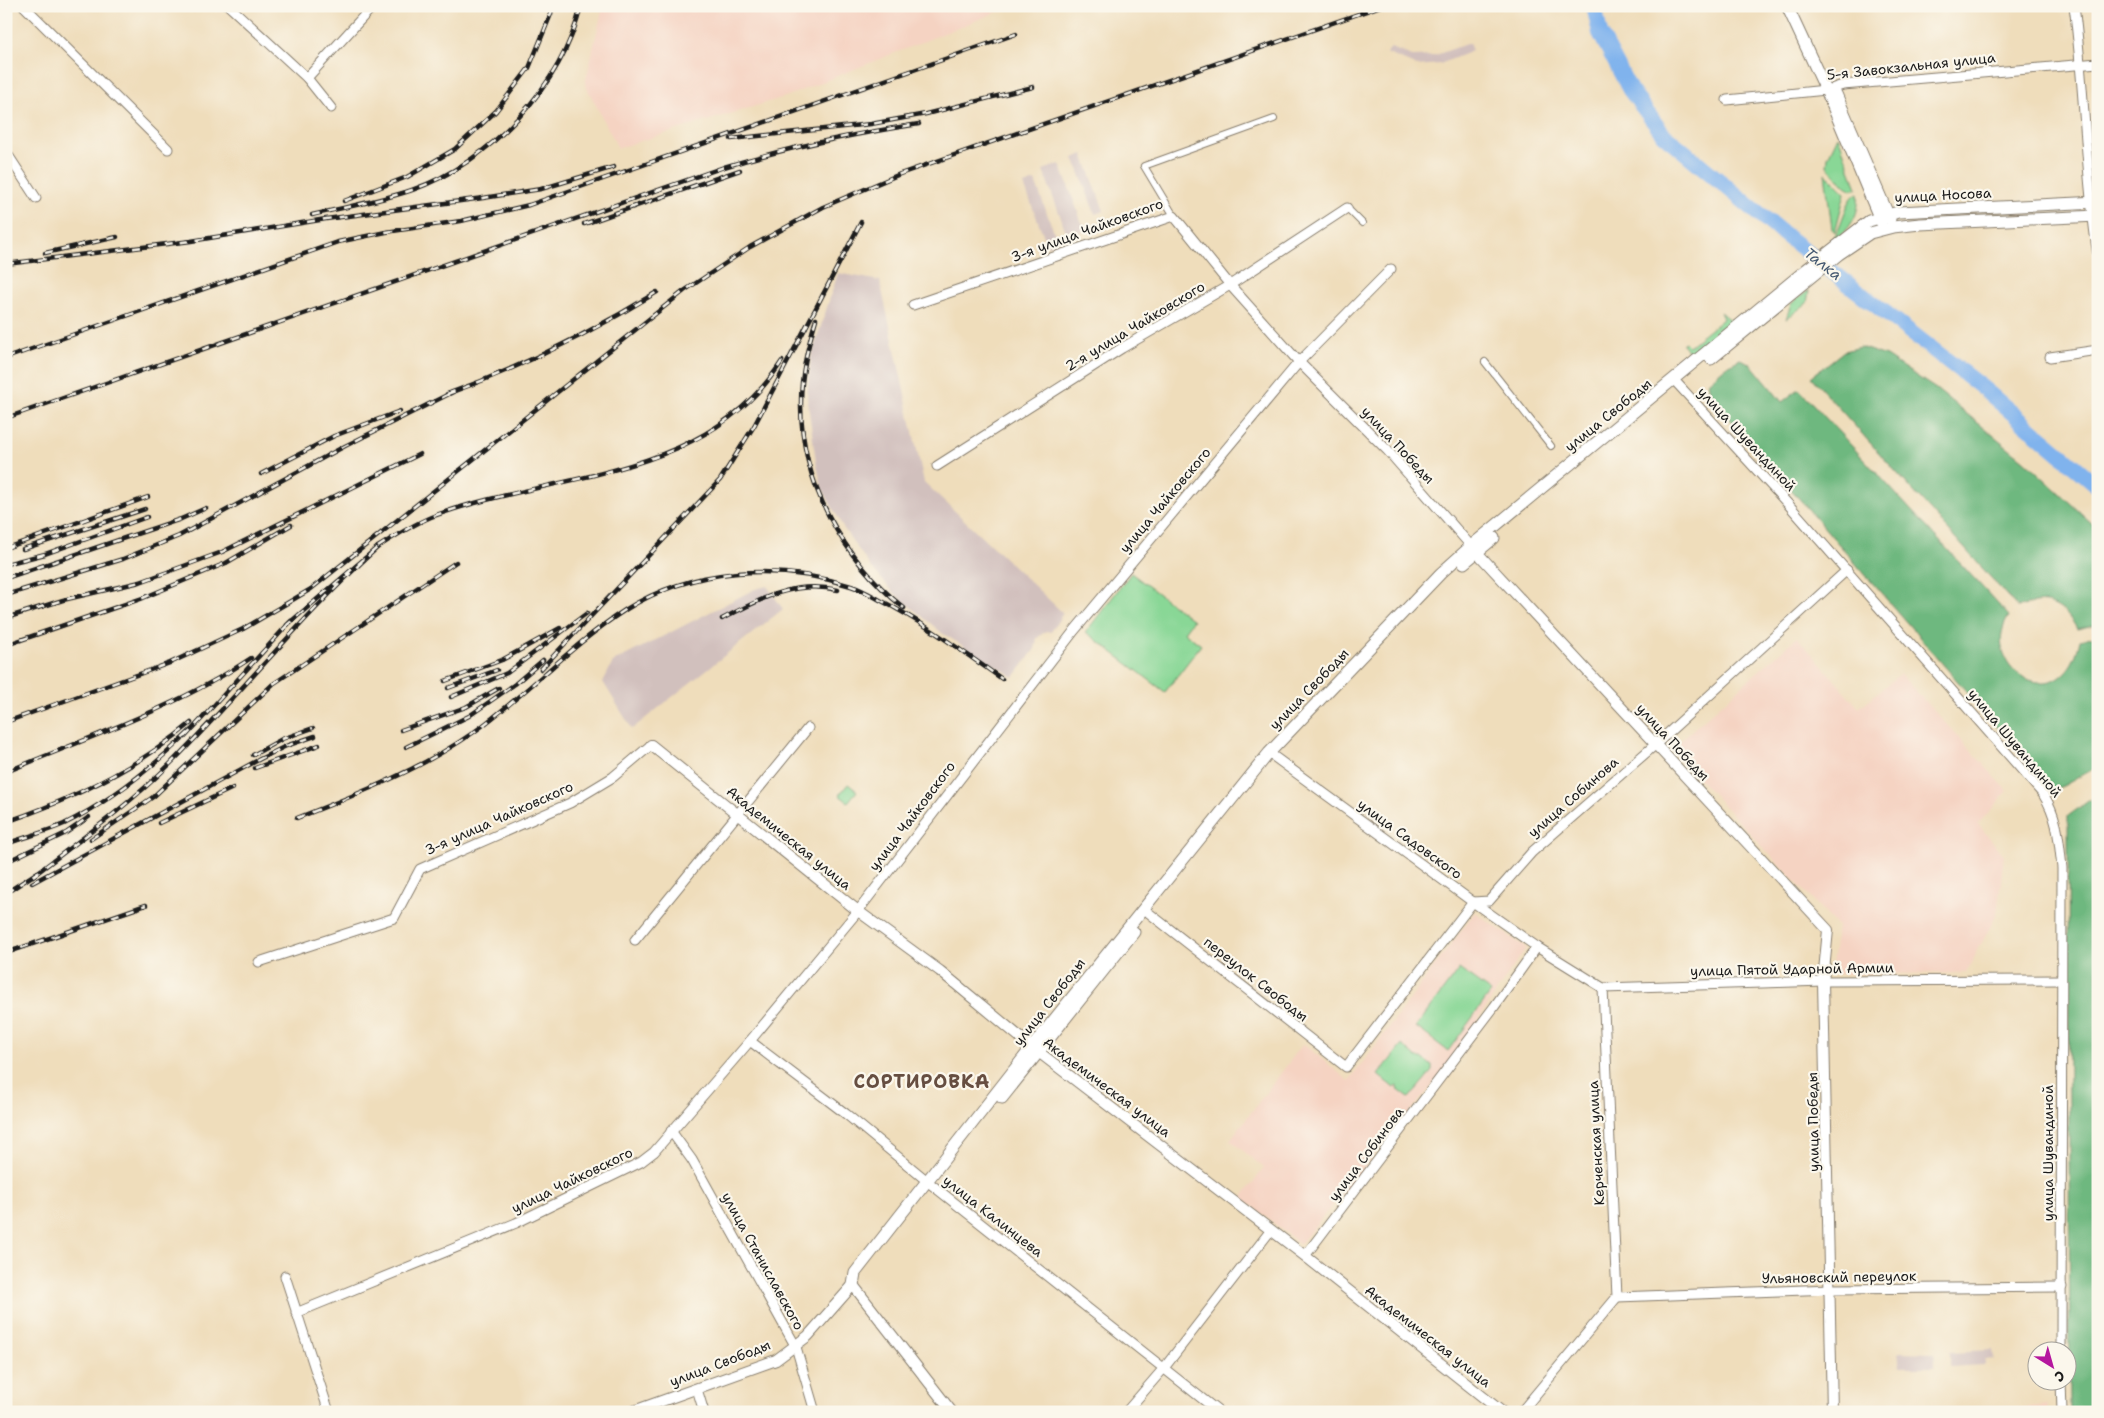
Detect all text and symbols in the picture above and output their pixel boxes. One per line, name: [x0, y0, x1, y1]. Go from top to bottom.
street label: 5-я Завокзальная улица: [1826, 48, 1997, 84]
street label: улица Носова: [1894, 183, 1992, 207]
street label: 3-я улица Чайковского: [1009, 194, 1165, 266]
water label: Талка: [1800, 243, 1846, 285]
street label: 2-я улица Чайковского: [1062, 277, 1208, 375]
street label: улица Свободы: [1561, 374, 1655, 456]
street label: улица Шувандиной: [1694, 383, 1800, 495]
street label: улица Победы: [1357, 402, 1439, 488]
street label: улица Чайковского: [1115, 443, 1215, 557]
street label: улица Свободы: [1265, 644, 1353, 734]
street label: улица Шувандиной: [1964, 685, 2066, 801]
street label: улица Победы: [1632, 699, 1714, 785]
street label: улица Собинова: [1524, 753, 1622, 841]
street label: улица Чайковского: [865, 758, 959, 874]
street label: 3-я улица Чайковского: [422, 777, 576, 859]
street label: Академическая улица: [723, 782, 855, 894]
street label: улица Садовского: [1354, 795, 1466, 883]
street label: переулок Свободы: [1200, 933, 1312, 1025]
street label: улица Свободы: [1009, 954, 1089, 1050]
street label: улица Пятой Ударной Армии: [1690, 958, 1894, 980]
street label: Академическая улица: [1040, 1033, 1175, 1141]
district label: СОРТИРОВКА: [854, 1069, 990, 1094]
street label: улица Победы: [1803, 1072, 1823, 1172]
street label: Керченская улица: [1584, 1080, 1608, 1206]
street label: улица Шувандиной: [2039, 1085, 2057, 1221]
street label: улица Собинова: [1324, 1103, 1408, 1205]
street label: улица Чайковского: [508, 1143, 636, 1217]
street label: улица Калинцева: [939, 1171, 1047, 1261]
street label: улица Станиславского: [718, 1189, 808, 1333]
street label: Ульяновский переулок: [1761, 1267, 1917, 1287]
street label: Академическая улица: [1361, 1281, 1495, 1391]
street label: улица Свободы: [667, 1335, 773, 1391]
north arrow: [2026, 1340, 2076, 1390]
text: С: [2051, 1367, 2069, 1386]

